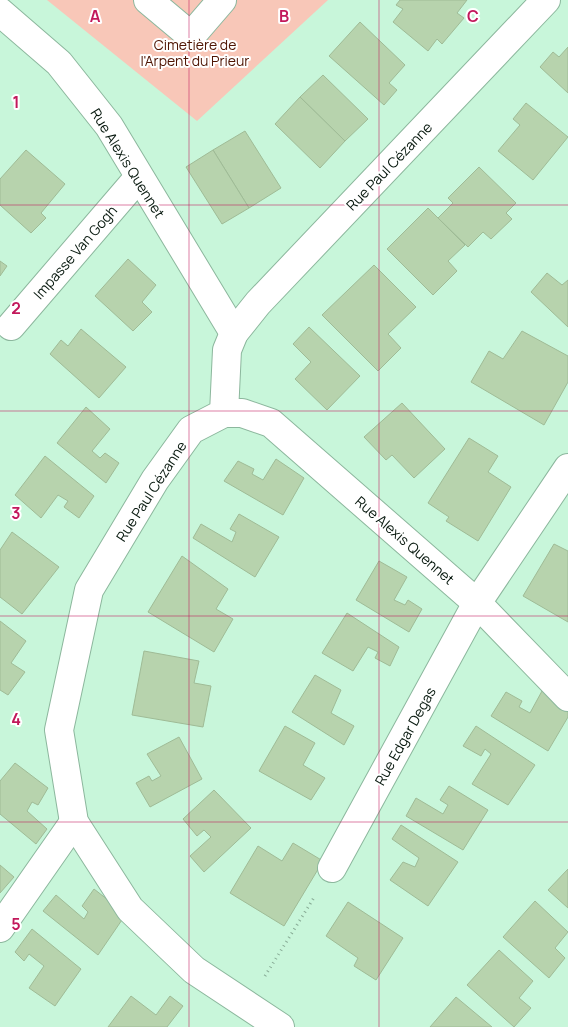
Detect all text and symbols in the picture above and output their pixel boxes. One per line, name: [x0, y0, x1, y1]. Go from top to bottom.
text: A: [90, 5, 101, 27]
text: B: [279, 5, 289, 27]
text: C: [467, 5, 479, 27]
park label: Cimetière de l'Arpent du Prieur: [141, 35, 249, 70]
text: 1: [12, 91, 20, 113]
street label: Rue Alexis Quennet: [87, 105, 170, 222]
street label: Rue Paul Cézanne: [342, 118, 436, 214]
street label: Impasse Van Gogh: [29, 201, 121, 303]
text: 2: [11, 297, 21, 319]
street label: Rue Paul Cézanne: [111, 437, 191, 545]
street label: Rue Alexis Quennet: [351, 492, 459, 589]
text: 3: [11, 502, 21, 524]
street label: Rue Edgar Degas: [370, 684, 440, 788]
text: 4: [11, 708, 21, 730]
text: 5: [11, 913, 21, 935]

